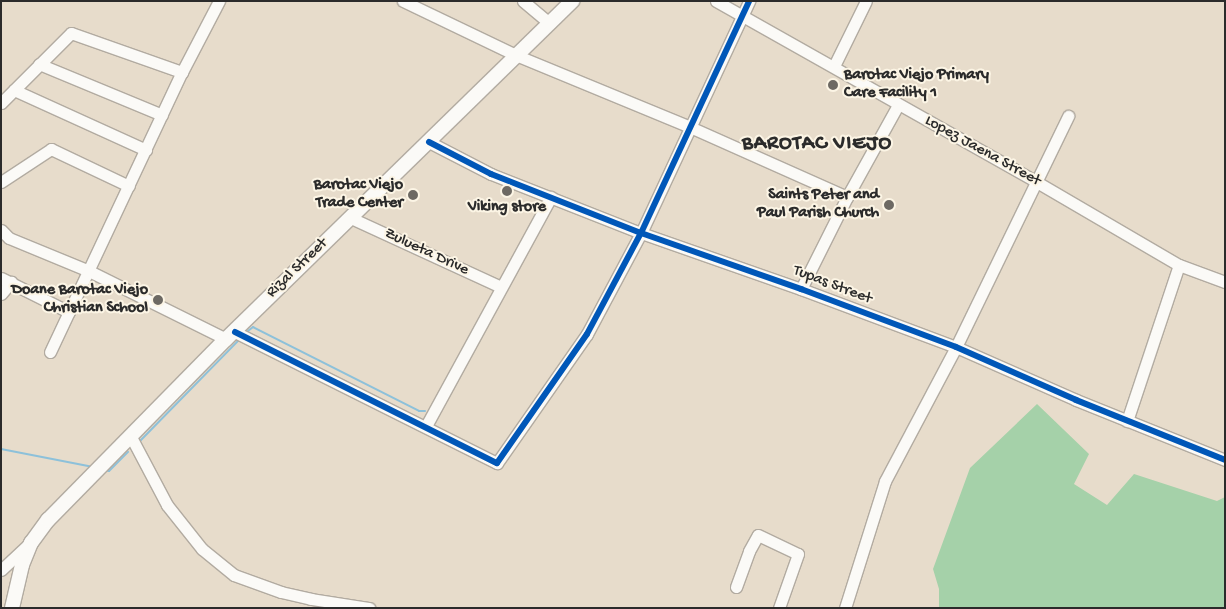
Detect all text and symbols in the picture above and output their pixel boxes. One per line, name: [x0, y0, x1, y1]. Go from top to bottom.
place label: Barotac Viejo Primary Care Facility 1: [844, 66, 989, 104]
marker: Barotac Viejo Primary Care Facility 1: [826, 78, 840, 92]
street label: Lopez Jaena Street: [921, 112, 1043, 192]
district label: BAROTAC VIEJO: [740, 132, 894, 158]
place label: Barotac Viejo Trade Center: [314, 176, 403, 214]
marker: Viking store: [501, 185, 513, 197]
place label: Saints Peter and Paul Parish Church: [757, 186, 879, 224]
marker: Barotac Viejo Trade Center: [407, 189, 419, 201]
place label: Viking store: [468, 198, 546, 218]
marker: Saints Peter and Paul Parish Church: [883, 199, 895, 211]
street label: Zulueta Drive: [381, 225, 471, 281]
street label: Rizal Street: [263, 235, 333, 303]
street label: Tupas Street: [790, 262, 874, 310]
place label: Doane Barotac Viejo Christian School: [11, 281, 148, 319]
marker: Doane Barotac Viejo Christian School: [152, 294, 164, 306]

